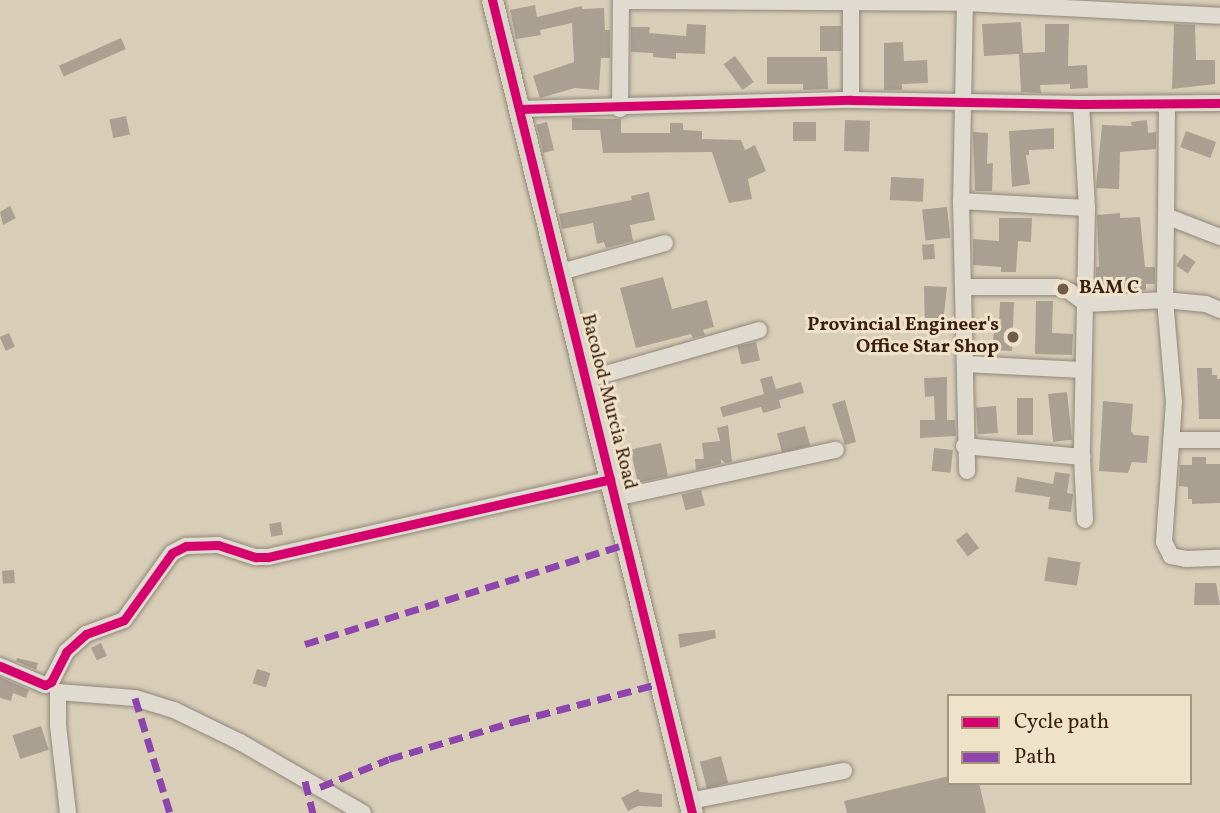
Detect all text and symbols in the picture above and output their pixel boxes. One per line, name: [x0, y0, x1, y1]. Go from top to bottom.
place label: BAM C: [1079, 278, 1139, 300]
marker: BAM C: [1053, 279, 1073, 299]
street label: Bacolod-Murcia Road: [575, 312, 641, 492]
place label: Provincial Engineer's Office Star Shop: [807, 315, 999, 359]
marker: Provincial Engineer's Office Star Shop: [1005, 329, 1021, 345]
legend: [947, 694, 1192, 785]
text: Cycle path: [1014, 708, 1109, 737]
text: Path: [1014, 743, 1056, 772]

